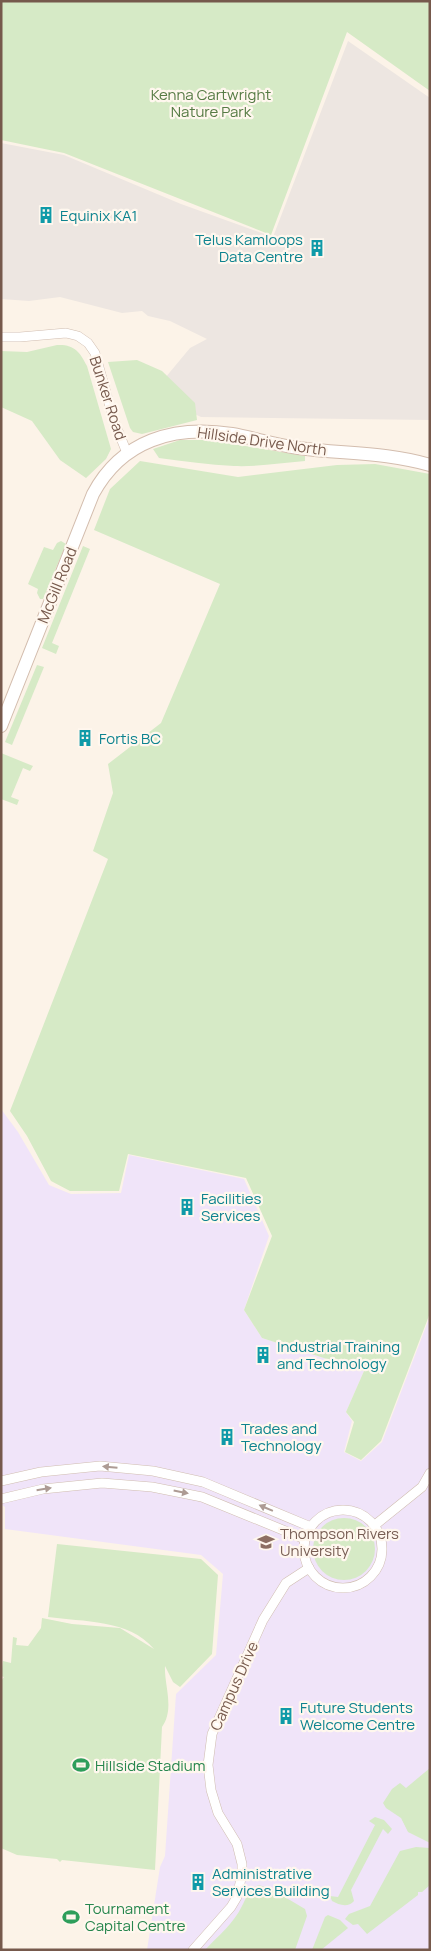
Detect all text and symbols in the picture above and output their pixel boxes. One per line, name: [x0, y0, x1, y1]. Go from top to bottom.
park label: Kenna Cartwright Nature Park: [151, 84, 271, 122]
building icon: Equinix KA1: [36, 205, 56, 225]
place label: Equinix KA1: [60, 205, 137, 226]
place label: Telus Kamloops Data Centre: [195, 229, 303, 267]
building icon: Telus Kamloops Data Centre: [307, 238, 327, 258]
street label: Bunker Road: [85, 353, 131, 443]
street label: Hillside Drive North: [196, 422, 328, 460]
street label: McGill Road: [32, 544, 82, 626]
building icon: Fortis BC: [75, 728, 95, 748]
place label: Fortis BC: [99, 728, 161, 749]
place label: Facilities Services: [201, 1188, 261, 1226]
building icon: Facilities Services: [177, 1197, 197, 1217]
place label: Industrial Training and Technology: [277, 1336, 400, 1374]
building icon: Industrial Training and Technology: [253, 1345, 273, 1365]
place label: Trades and Technology: [241, 1418, 322, 1456]
building icon: Trades and Technology: [217, 1427, 237, 1447]
one-way arrow: [101, 1463, 117, 1471]
one-way arrow: [37, 1485, 53, 1493]
one-way arrow: [173, 1489, 189, 1497]
one-way arrow: [259, 1504, 273, 1512]
place label: Thompson Rivers University: [280, 1523, 399, 1561]
school or university icon: Thompson Rivers University: [256, 1532, 276, 1552]
street label: Campus Drive: [205, 1638, 263, 1734]
place label: Future Students Welcome Centre: [300, 1697, 415, 1735]
building icon: Future Students Welcome Centre: [276, 1706, 296, 1726]
sports icon: Hillside Stadium: [71, 1755, 91, 1775]
place label: Hillside Stadium: [95, 1755, 205, 1776]
place label: Administrative Services Building: [212, 1863, 330, 1901]
building icon: Administrative Services Building: [188, 1872, 208, 1892]
place label: Tournament Capital Centre: [85, 1898, 186, 1936]
sports icon: Tournament Capital Centre: [61, 1907, 81, 1927]

